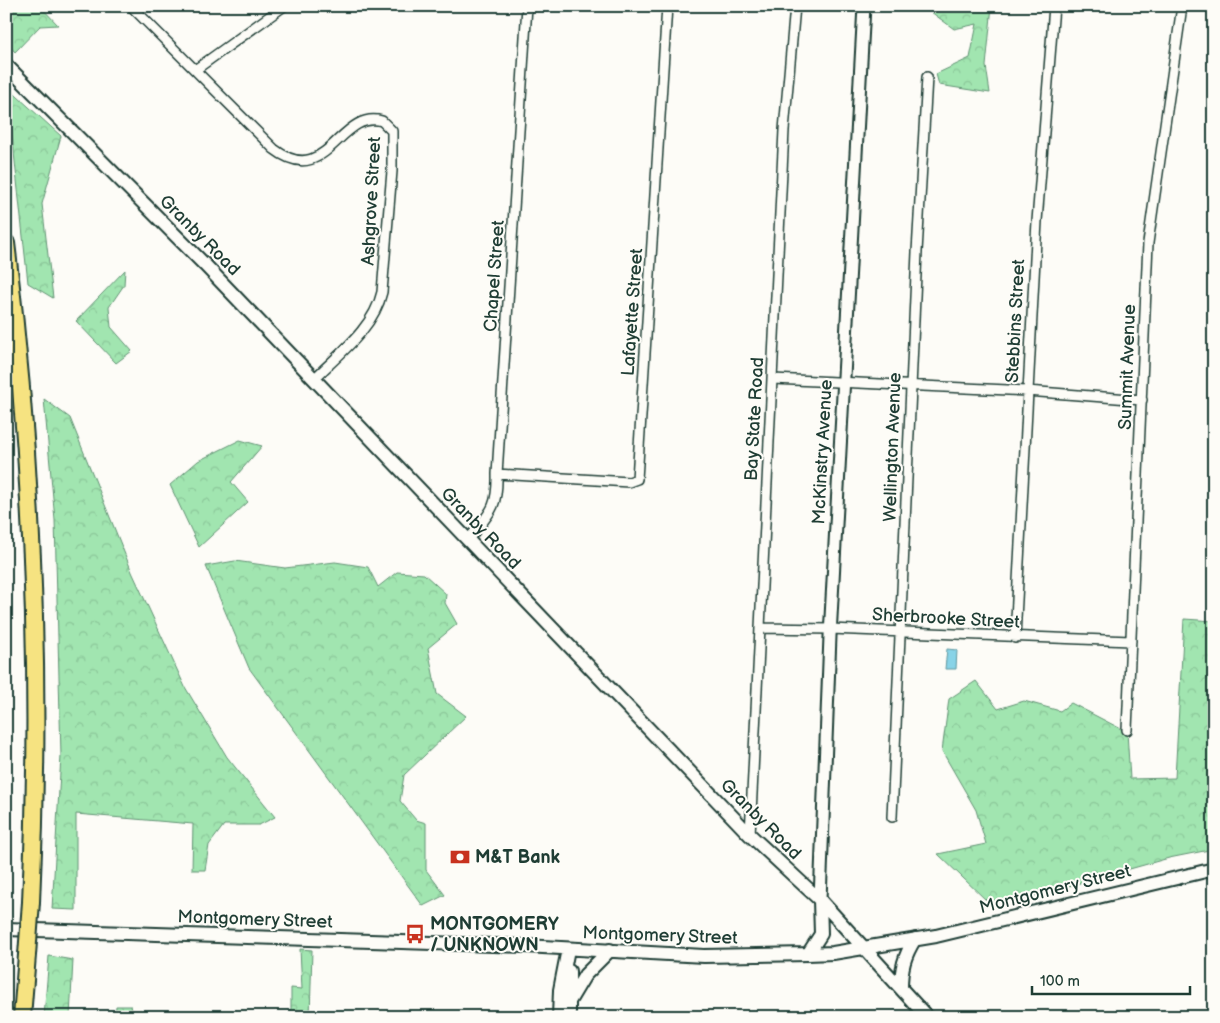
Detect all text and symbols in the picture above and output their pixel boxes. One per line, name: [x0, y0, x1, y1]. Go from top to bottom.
street label: Ashgrove Street: [358, 136, 385, 266]
street label: Granby Road: [155, 191, 244, 280]
street label: Chapel Street: [480, 219, 509, 333]
street label: Lafayette Street: [618, 247, 647, 377]
street label: Stebbins Street: [1002, 258, 1029, 384]
street label: Summit Avenue: [1115, 304, 1140, 430]
street label: Bay State Road: [741, 357, 768, 482]
street label: Wellington Avenue: [879, 372, 906, 522]
street label: McKinstry Avenue: [808, 379, 837, 525]
street label: Granby Road: [436, 483, 525, 574]
street label: Sherbrooke Street: [872, 604, 1021, 633]
street label: Granby Road: [716, 775, 805, 864]
bank icon: M&T Bank: [449, 846, 471, 868]
place label: M&T Bank: [475, 847, 561, 868]
street label: Montgomery Street: [977, 860, 1134, 918]
street label: Montgomery Street: [177, 906, 333, 933]
place label: MONTGOMERY / UNKNOWN: [430, 914, 559, 956]
street label: Montgomery Street: [582, 922, 738, 949]
bus stop icon: MONTGOMERY / UNKNOWN: [404, 923, 426, 945]
scale bar: [1032, 963, 1190, 995]
text: 100 m: [1040, 972, 1080, 991]

